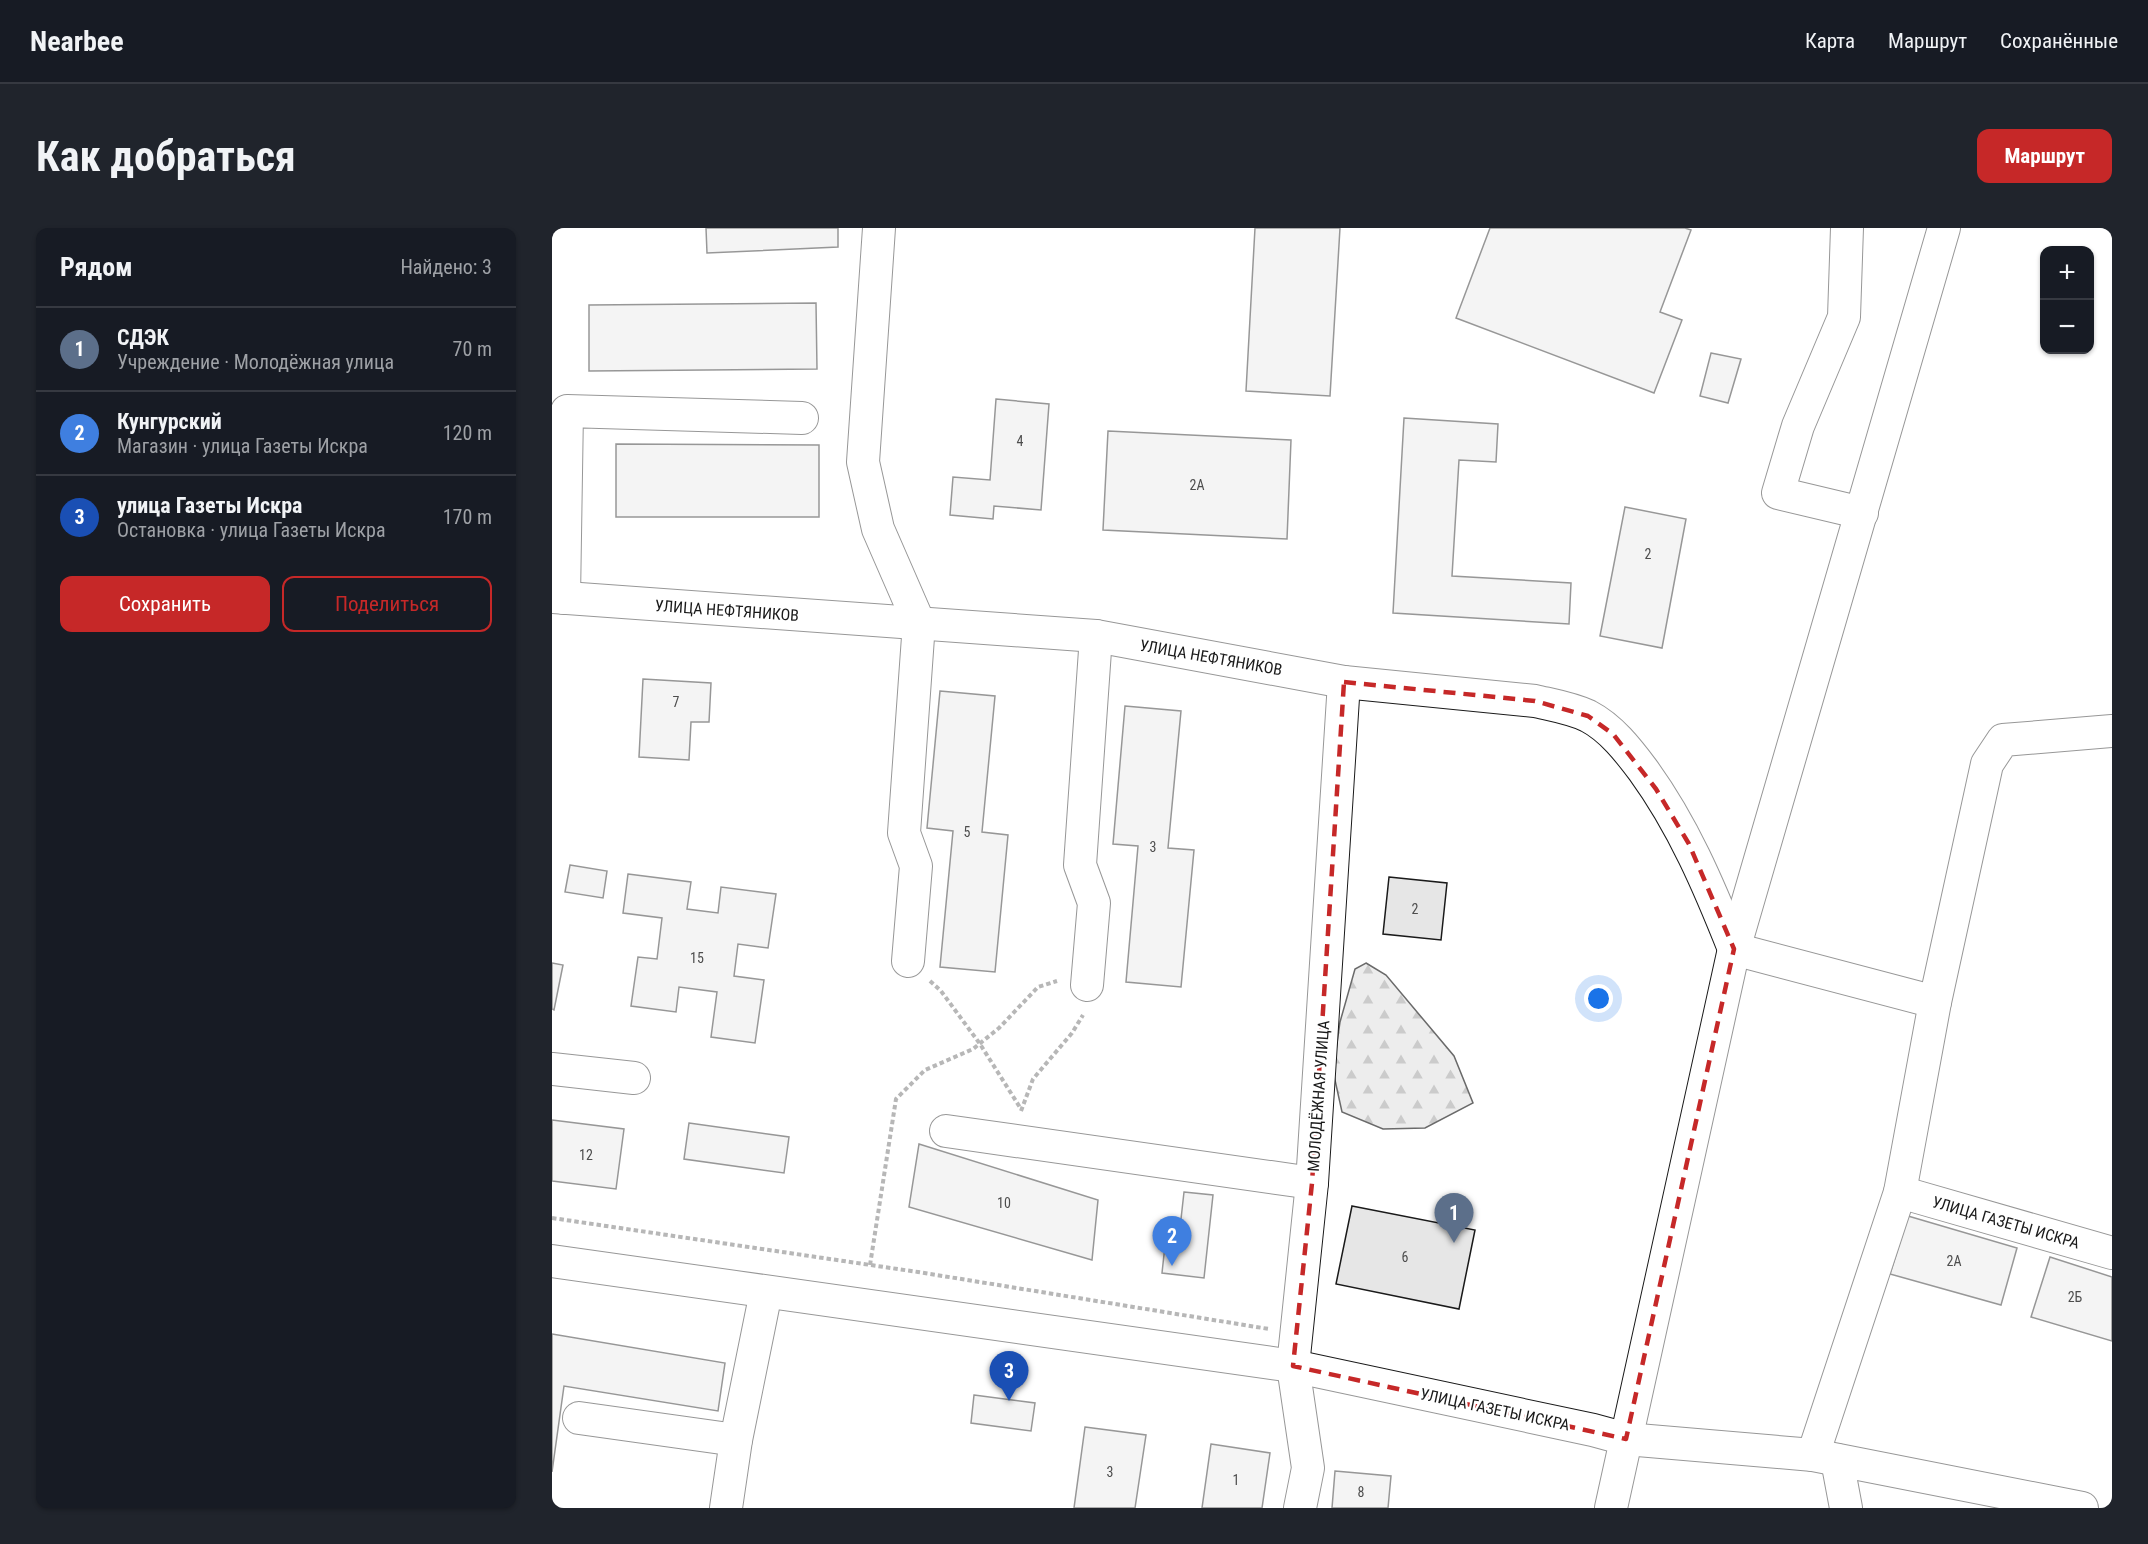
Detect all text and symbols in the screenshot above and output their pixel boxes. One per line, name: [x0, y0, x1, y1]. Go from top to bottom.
text: Nearbee: [30, 25, 124, 58]
text: Карта: [1805, 29, 1855, 53]
text: Маршрут: [1888, 29, 1967, 53]
text: Сохранённые: [2000, 29, 2118, 53]
button: Маршрут: [1977, 129, 2112, 183]
text: Как добраться: [36, 132, 296, 181]
map controls: [2040, 246, 2094, 354]
button: +: [2040, 246, 2094, 300]
text: Рядом: [60, 252, 132, 282]
text: Найдено: 3: [400, 255, 492, 279]
button: −: [2040, 300, 2094, 354]
text: СДЭК: [117, 325, 169, 350]
text: 1: [74, 337, 85, 361]
text: 70 m: [453, 337, 492, 361]
text: Учреждение · Молодёжная улица: [117, 350, 394, 374]
text: Кунгурский: [117, 409, 222, 434]
text: 2: [74, 421, 85, 445]
text: 120 m: [443, 421, 492, 445]
house number: 4: [1017, 433, 1024, 449]
text: Магазин · улица Газеты Искра: [117, 434, 368, 458]
house number: 2А: [1190, 477, 1204, 493]
text: улица Газеты Искра: [117, 493, 302, 518]
text: 3: [74, 505, 85, 529]
text: 170 m: [443, 505, 492, 529]
text: Остановка · улица Газеты Искра: [117, 518, 386, 542]
house number: 2: [1645, 546, 1652, 562]
button: Сохранить: [60, 576, 270, 632]
button: Поделиться: [282, 576, 492, 632]
street label: УЛИЦА НЕФТЯНИКОВ: [654, 596, 800, 625]
street label: УЛИЦА НЕФТЯНИКОВ: [1138, 636, 1284, 679]
house number: 7: [673, 694, 680, 710]
house number: 5: [964, 824, 971, 840]
house number: 3: [1150, 839, 1156, 855]
house number: 2: [1412, 901, 1419, 917]
house number: 15: [690, 950, 704, 966]
your location: [1584, 984, 1613, 1013]
street label: МОЛОДЁЖНАЯ УЛИЦА: [1304, 1020, 1333, 1172]
house number: 12: [579, 1147, 593, 1163]
street label: УЛИЦА ГАЗЕТЫ ИСКРА: [1930, 1192, 2082, 1253]
pin: 1: [1434, 1194, 1474, 1243]
house number: 10: [997, 1195, 1011, 1211]
pin: 2: [1152, 1216, 1192, 1266]
house number: 6: [1402, 1249, 1409, 1265]
house number: 2А: [1947, 1253, 1961, 1269]
house number: 2Б: [2068, 1289, 2083, 1305]
pin: 3: [990, 1352, 1028, 1401]
street label: УЛИЦА ГАЗЕТЫ ИСКРА: [1418, 1384, 1571, 1435]
house number: 3: [1107, 1464, 1113, 1480]
house number: 1: [1233, 1472, 1239, 1488]
house number: 8: [1358, 1484, 1365, 1500]

